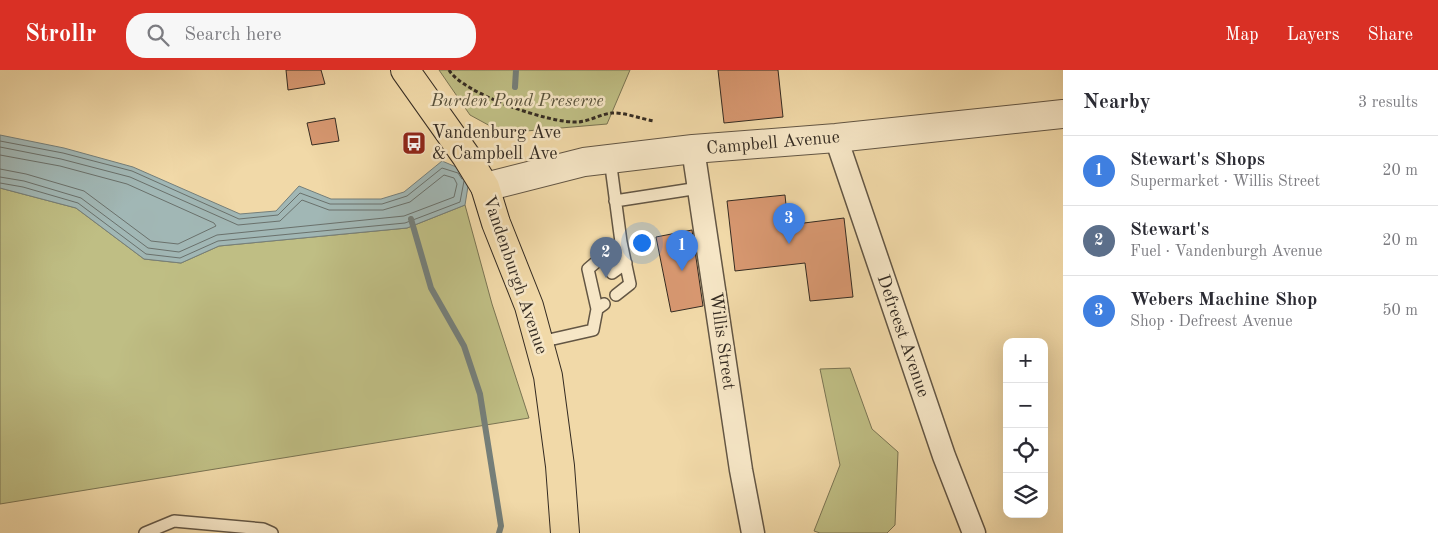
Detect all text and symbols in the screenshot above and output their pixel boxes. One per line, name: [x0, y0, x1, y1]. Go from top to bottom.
search box: [126, 13, 476, 58]
icon: search: [144, 21, 172, 49]
text: Strollr: [25, 23, 96, 47]
text: Search here: [184, 26, 282, 45]
text: Map: [1225, 26, 1259, 44]
text: Layers: [1287, 26, 1339, 44]
text: Share: [1367, 26, 1413, 44]
park label: Burden Pond Preserve: [429, 92, 604, 110]
text: Nearby: [1083, 92, 1151, 113]
text: 3 results: [1358, 95, 1418, 111]
place label: Vandenburg Ave & Campbell Ave: [432, 124, 561, 163]
street label: Campbell Avenue: [705, 128, 841, 158]
bus stop icon: Vandenburg Ave & Campbell Ave: [401, 130, 427, 156]
text: Stewart's Shops: [1130, 151, 1265, 170]
text: 1: [1094, 163, 1104, 179]
text: 20 m: [1382, 163, 1418, 179]
text: Supermarket · Willis Street: [1130, 174, 1320, 190]
street label: Vandenburgh Avenue: [479, 193, 551, 357]
pin: 3: [773, 203, 805, 244]
text: Stewart's: [1130, 221, 1209, 240]
your location: [629, 230, 655, 256]
pin: 1: [666, 230, 698, 271]
text: 2: [1094, 233, 1104, 249]
text: 20 m: [1382, 233, 1418, 249]
pin: 2: [590, 237, 622, 278]
text: Fuel · Vandenburgh Avenue: [1130, 244, 1322, 260]
street label: Defreest Avenue: [874, 272, 932, 400]
street label: Willis Street: [706, 291, 738, 391]
text: Webers Machine Shop: [1130, 291, 1317, 310]
text: 3: [1094, 303, 1104, 319]
text: 50 m: [1382, 303, 1418, 319]
text: Shop · Defreest Avenue: [1130, 314, 1293, 330]
map controls: [1003, 338, 1048, 518]
button: +: [1003, 338, 1048, 383]
button: −: [1003, 383, 1048, 428]
button: locate: [1003, 428, 1048, 473]
button: layers: [1003, 473, 1048, 518]

